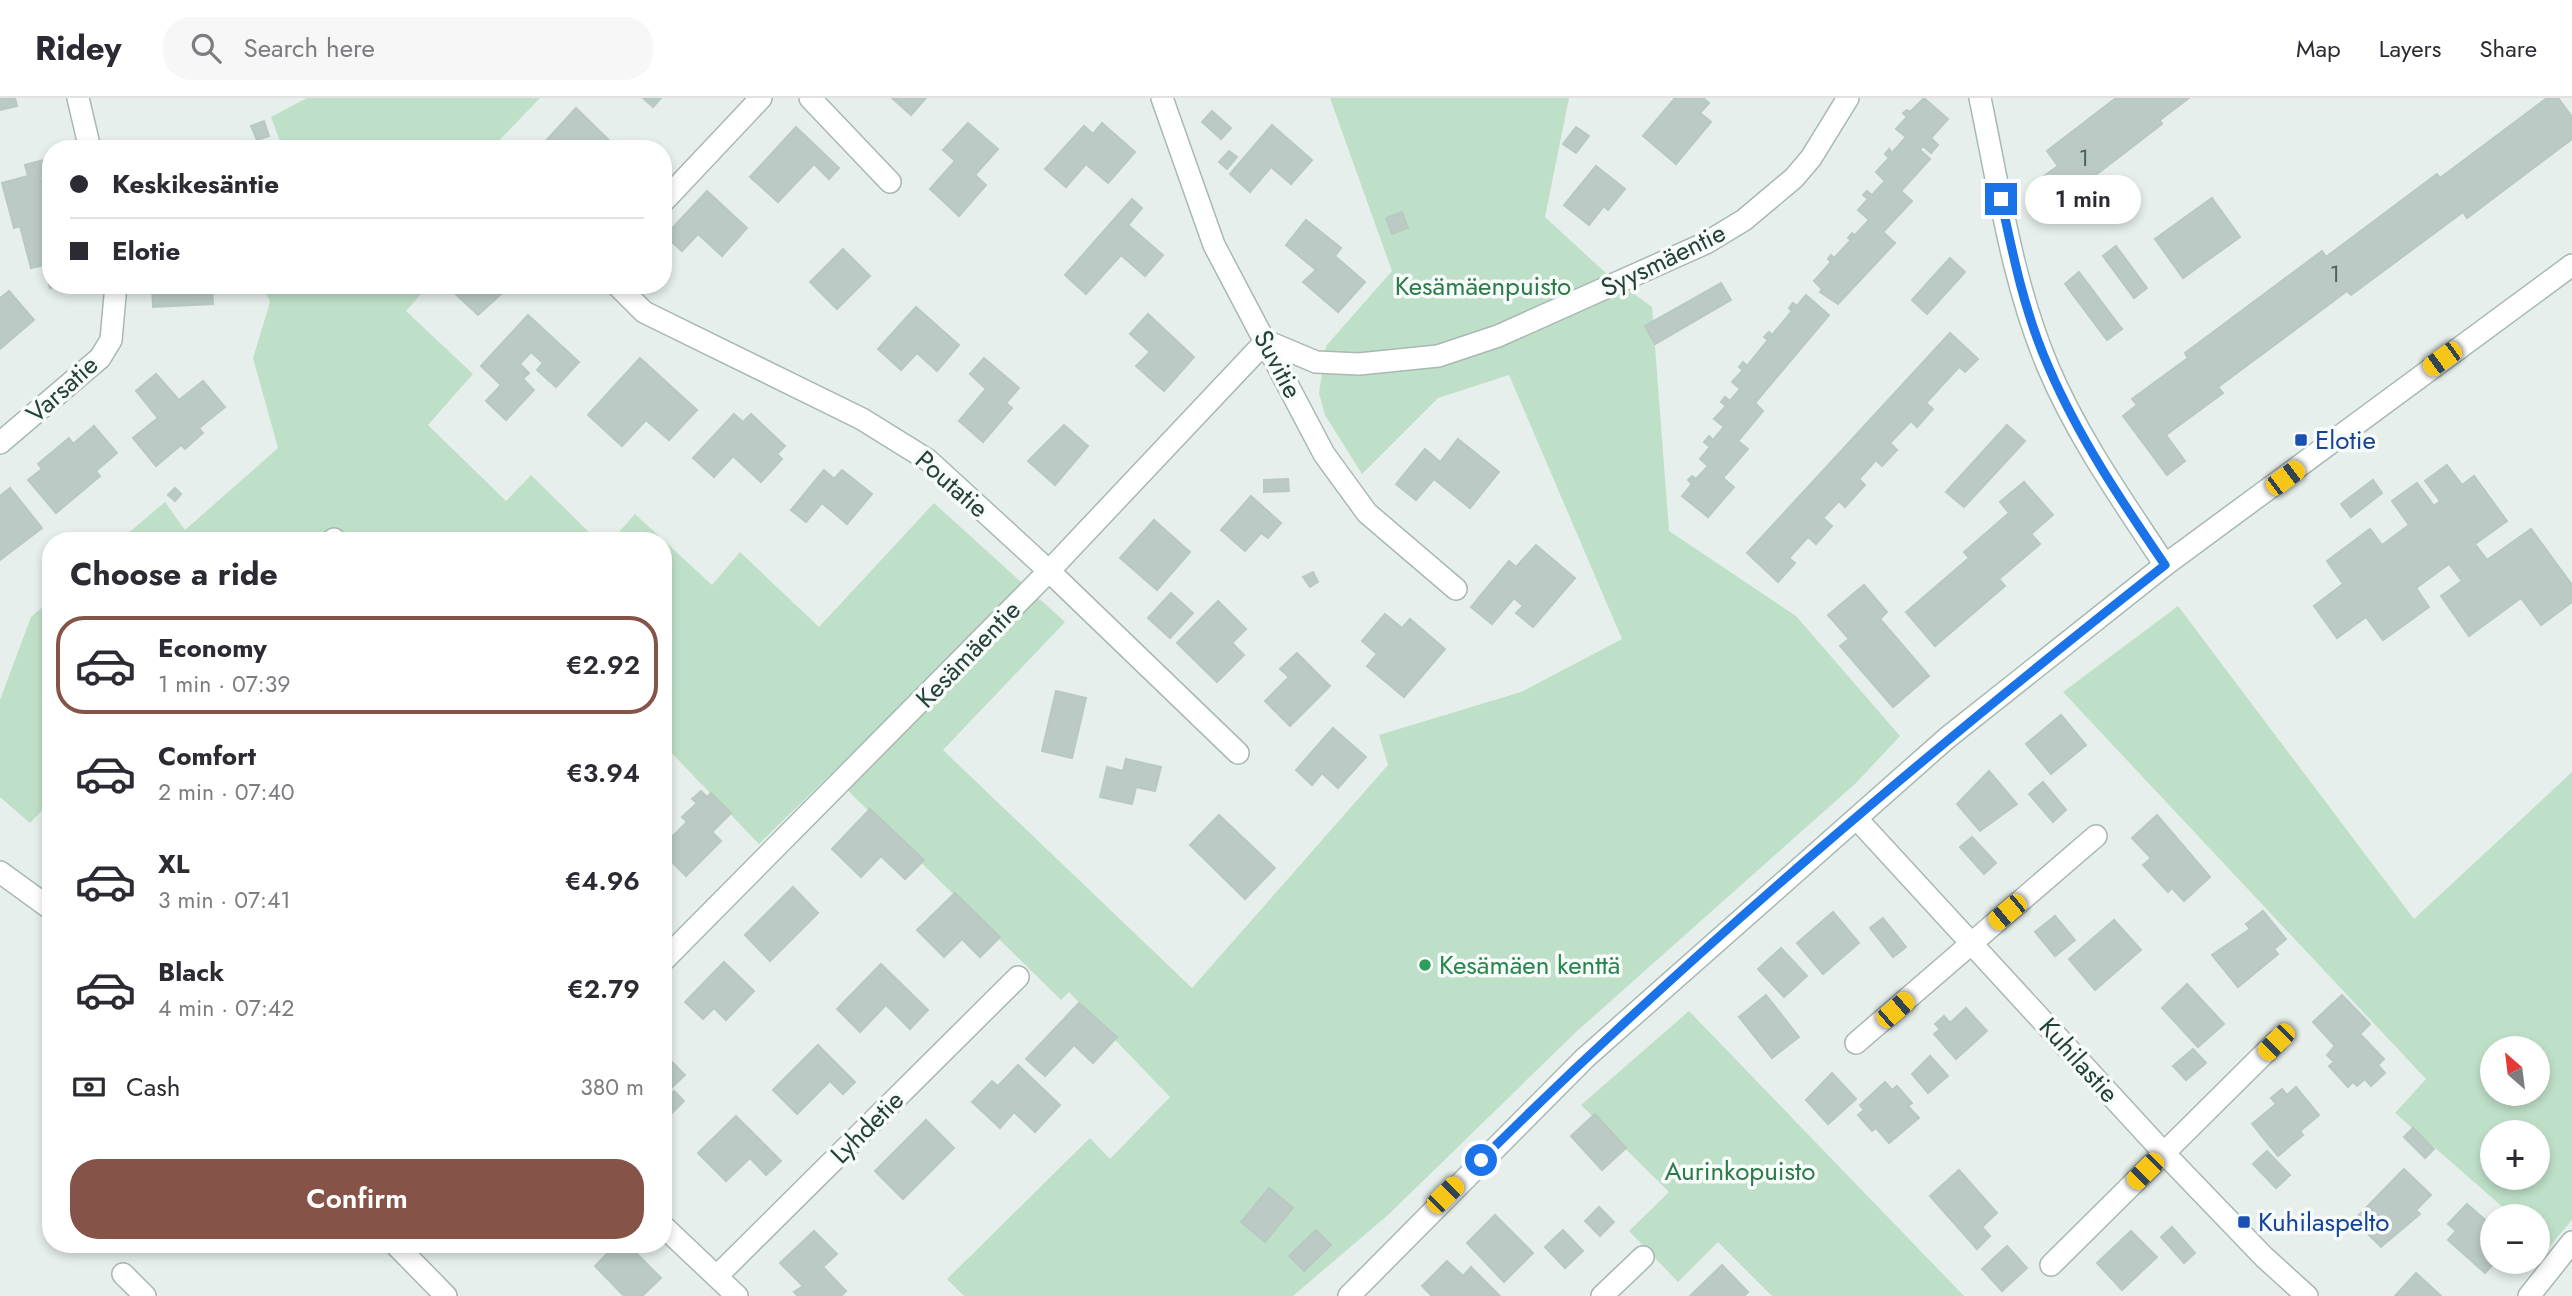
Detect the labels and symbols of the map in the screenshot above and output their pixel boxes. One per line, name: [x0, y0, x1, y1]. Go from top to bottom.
house number: 1: [2079, 141, 2089, 175]
callout: 1 min: [2025, 174, 2141, 224]
route end: [1985, 183, 2017, 215]
street label: Syysmäentie: [1594, 213, 1732, 307]
house number: 1: [2330, 257, 2340, 291]
park label: Kesämäenpuisto: [1395, 267, 1571, 305]
street label: Suvitie: [1244, 323, 1312, 405]
car: [2419, 338, 2466, 380]
street label: Varsatie: [18, 346, 106, 432]
place label: Elotie: [2315, 421, 2376, 459]
marker: Elotie: [2293, 432, 2309, 448]
street label: Poutatie: [907, 441, 997, 527]
car: [2262, 457, 2309, 499]
street label: Kesämäentie: [907, 592, 1029, 716]
car: [1985, 890, 2030, 934]
place label: Kesämäen kenttä: [1439, 946, 1620, 984]
marker: Kesämäen kenttä: [1417, 957, 1433, 973]
car: [1873, 988, 1918, 1032]
street label: Kuhilastie: [2030, 1009, 2128, 1111]
car: [2254, 1020, 2299, 1064]
north arrow: [2480, 1036, 2550, 1106]
street label: Lyhdetie: [822, 1082, 912, 1172]
route start: [1465, 1144, 1497, 1176]
car: [2123, 1149, 2168, 1193]
park label: Aurinkopuisto: [1664, 1152, 1816, 1190]
car: [1423, 1173, 1468, 1217]
place label: Kuhilaspelto: [2258, 1203, 2390, 1241]
marker: Kuhilaspelto: [2236, 1214, 2252, 1230]

